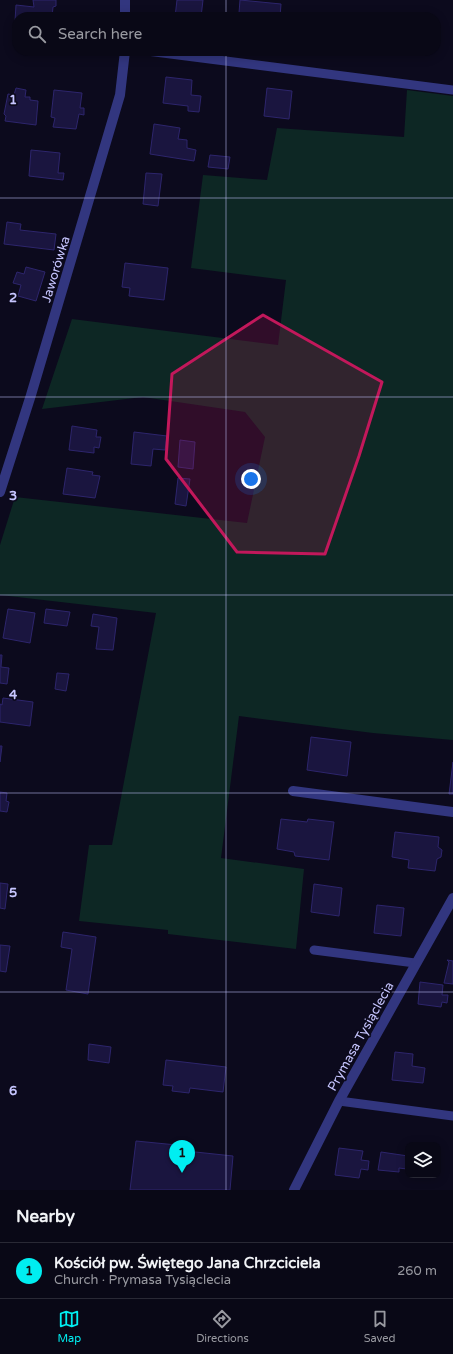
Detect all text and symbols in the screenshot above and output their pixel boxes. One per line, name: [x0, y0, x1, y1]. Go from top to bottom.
search box: [12, 12, 441, 56]
icon: search: [26, 23, 48, 45]
text: Search here: [58, 25, 142, 43]
text: 1: [9, 92, 17, 108]
street label: Jaworówka: [38, 234, 74, 304]
text: 2: [9, 290, 17, 306]
your location: [241, 469, 261, 489]
text: 3: [9, 488, 17, 504]
text: 4: [9, 687, 18, 703]
text: 5: [9, 885, 17, 901]
street label: Prymasa Tysiąclecia: [324, 979, 398, 1094]
text: 6: [9, 1083, 17, 1099]
pin: 1: [169, 1140, 195, 1173]
map controls: [405, 1142, 441, 1178]
button: layers: [405, 1142, 441, 1178]
text: Nearby: [16, 1206, 75, 1227]
text: Kościół pw. Świętego Jana Chrzciciela: [54, 1254, 321, 1272]
text: 1: [25, 1263, 33, 1279]
text: 260 m: [397, 1263, 437, 1279]
text: Church · Prymasa Tysiąclecia: [54, 1272, 231, 1288]
tab: Map: [57, 1308, 81, 1345]
tab: Directions: [196, 1308, 249, 1345]
tab: Saved: [364, 1308, 396, 1345]

